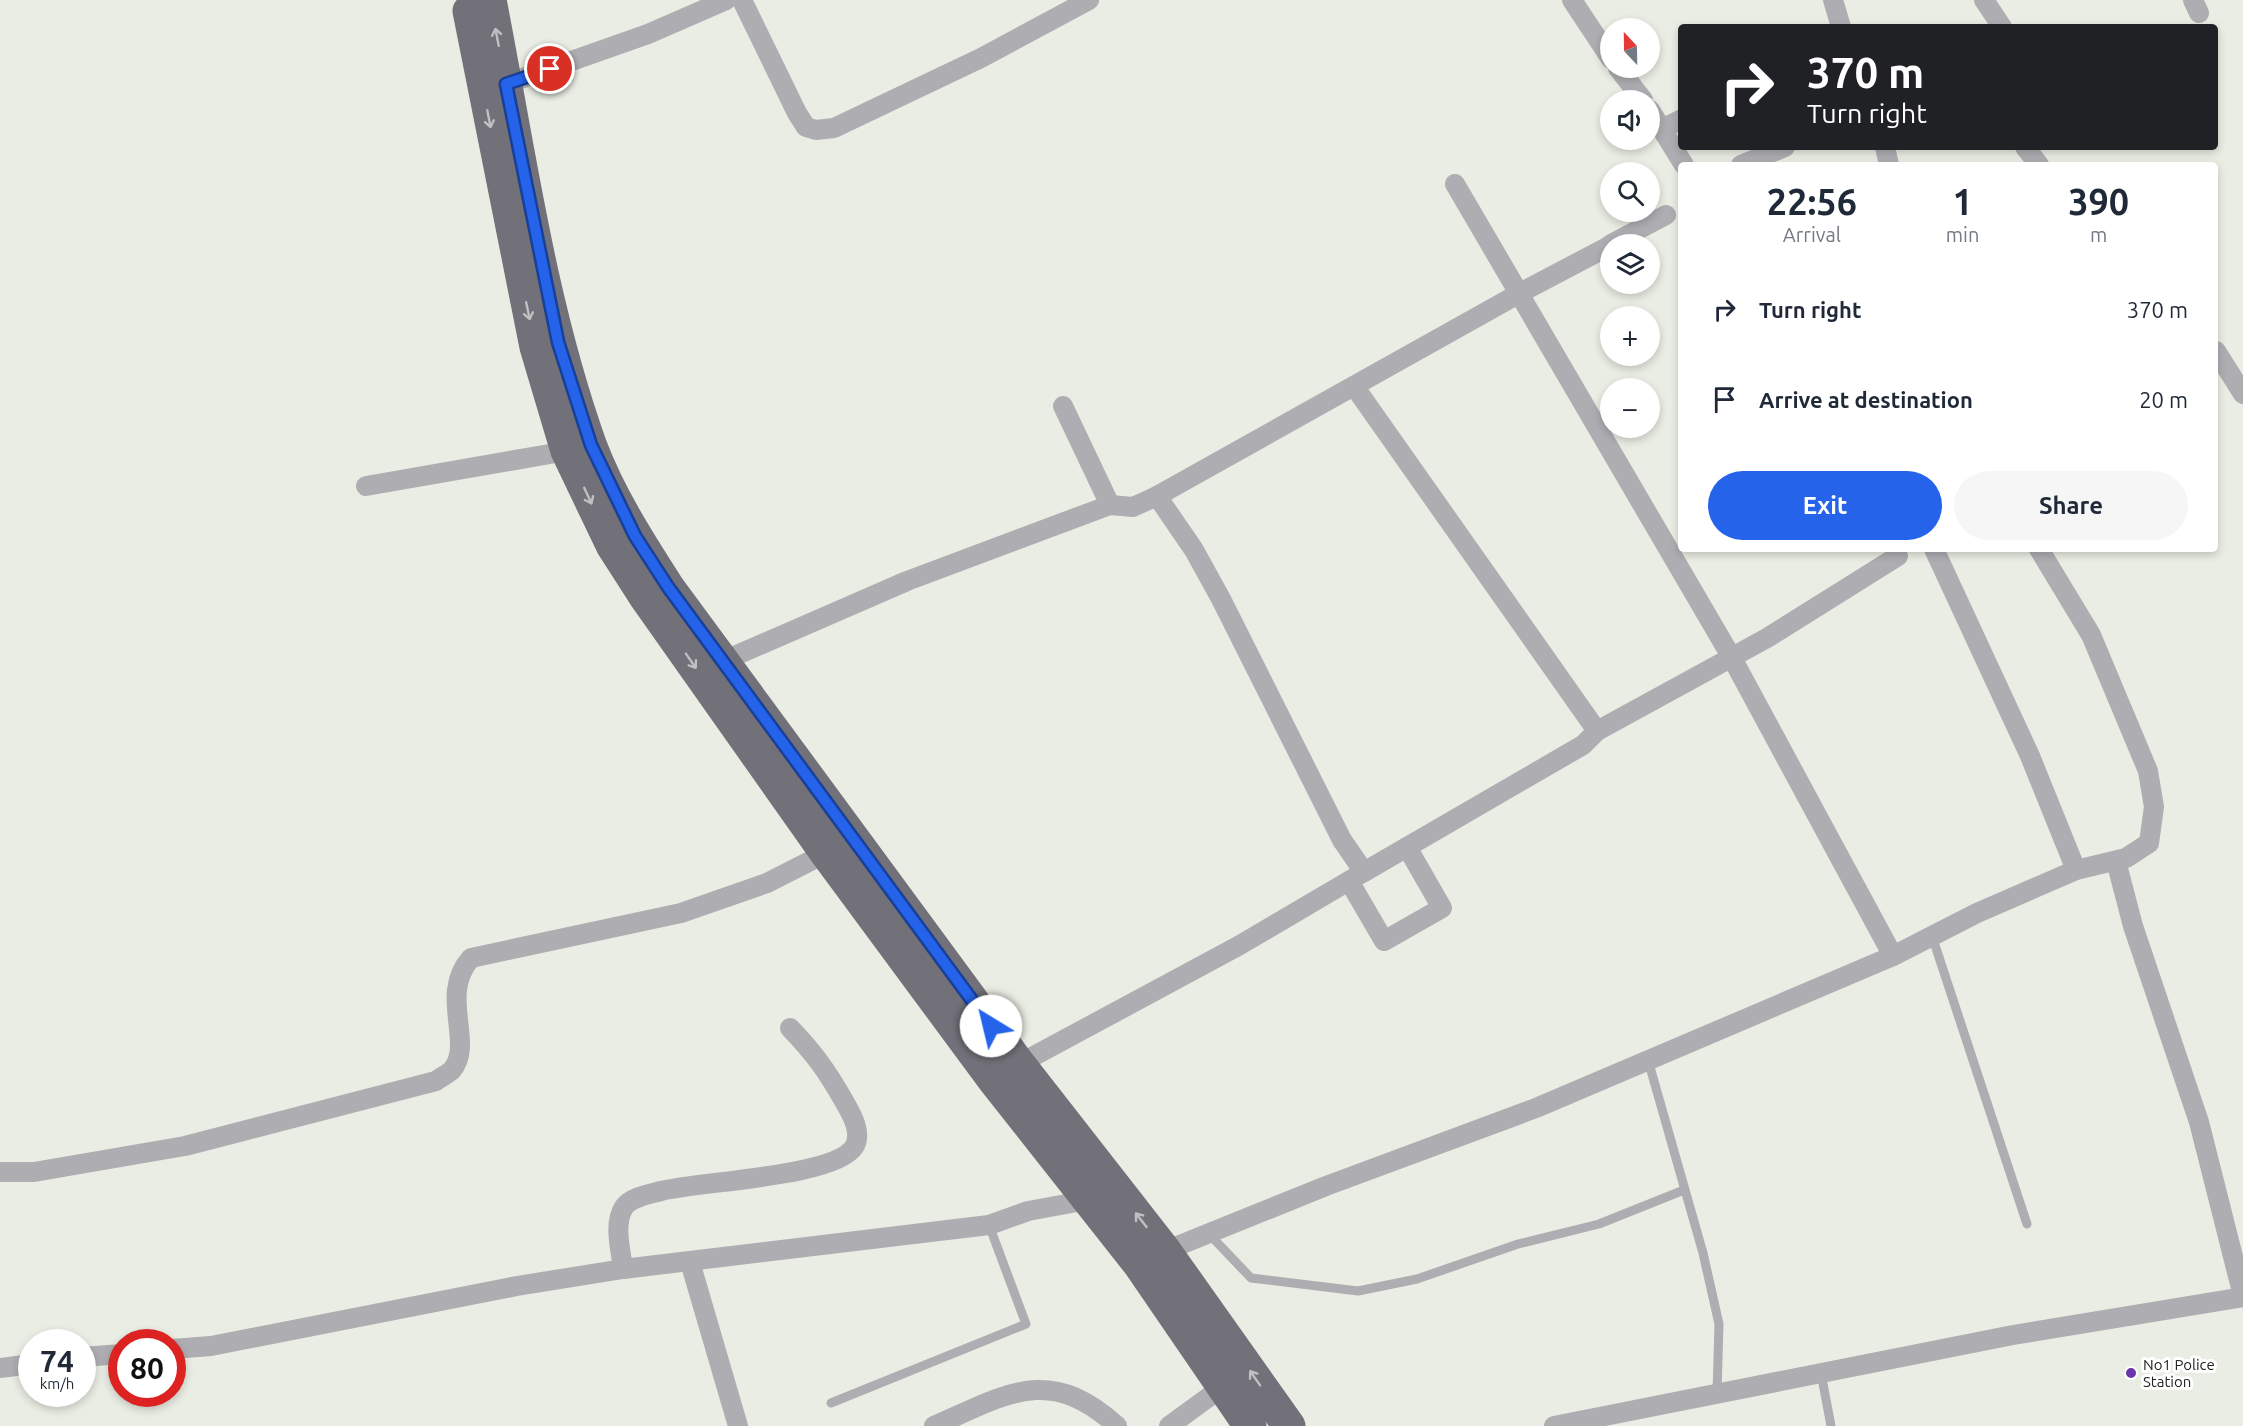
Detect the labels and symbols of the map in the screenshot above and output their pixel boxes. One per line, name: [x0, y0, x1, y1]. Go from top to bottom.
north arrow: [1600, 18, 1660, 78]
one-way arrow: [491, 28, 502, 48]
pin: [524, 43, 575, 94]
one-way arrow: [484, 109, 495, 129]
one-way arrow: [523, 300, 534, 320]
one-way arrow: [582, 486, 594, 504]
one-way arrow: [685, 652, 697, 668]
position arrow: [959, 994, 1023, 1058]
one-way arrow: [1135, 1212, 1148, 1228]
speed limit sign: 80: [108, 1329, 186, 1407]
place label: No1 Police Station: [2143, 1356, 2215, 1390]
marker: No1 Police Station: [2124, 1366, 2138, 1380]
one-way arrow: [1249, 1370, 1261, 1387]

